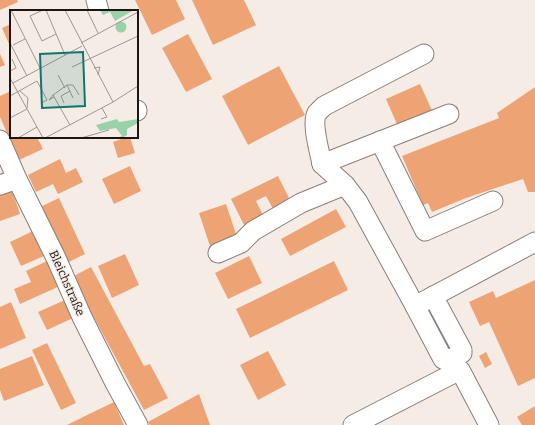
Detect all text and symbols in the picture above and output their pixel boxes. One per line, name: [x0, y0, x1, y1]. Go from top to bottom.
inset map: [10, 10, 138, 138]
street label: Bleichstraße: [46, 248, 88, 318]

